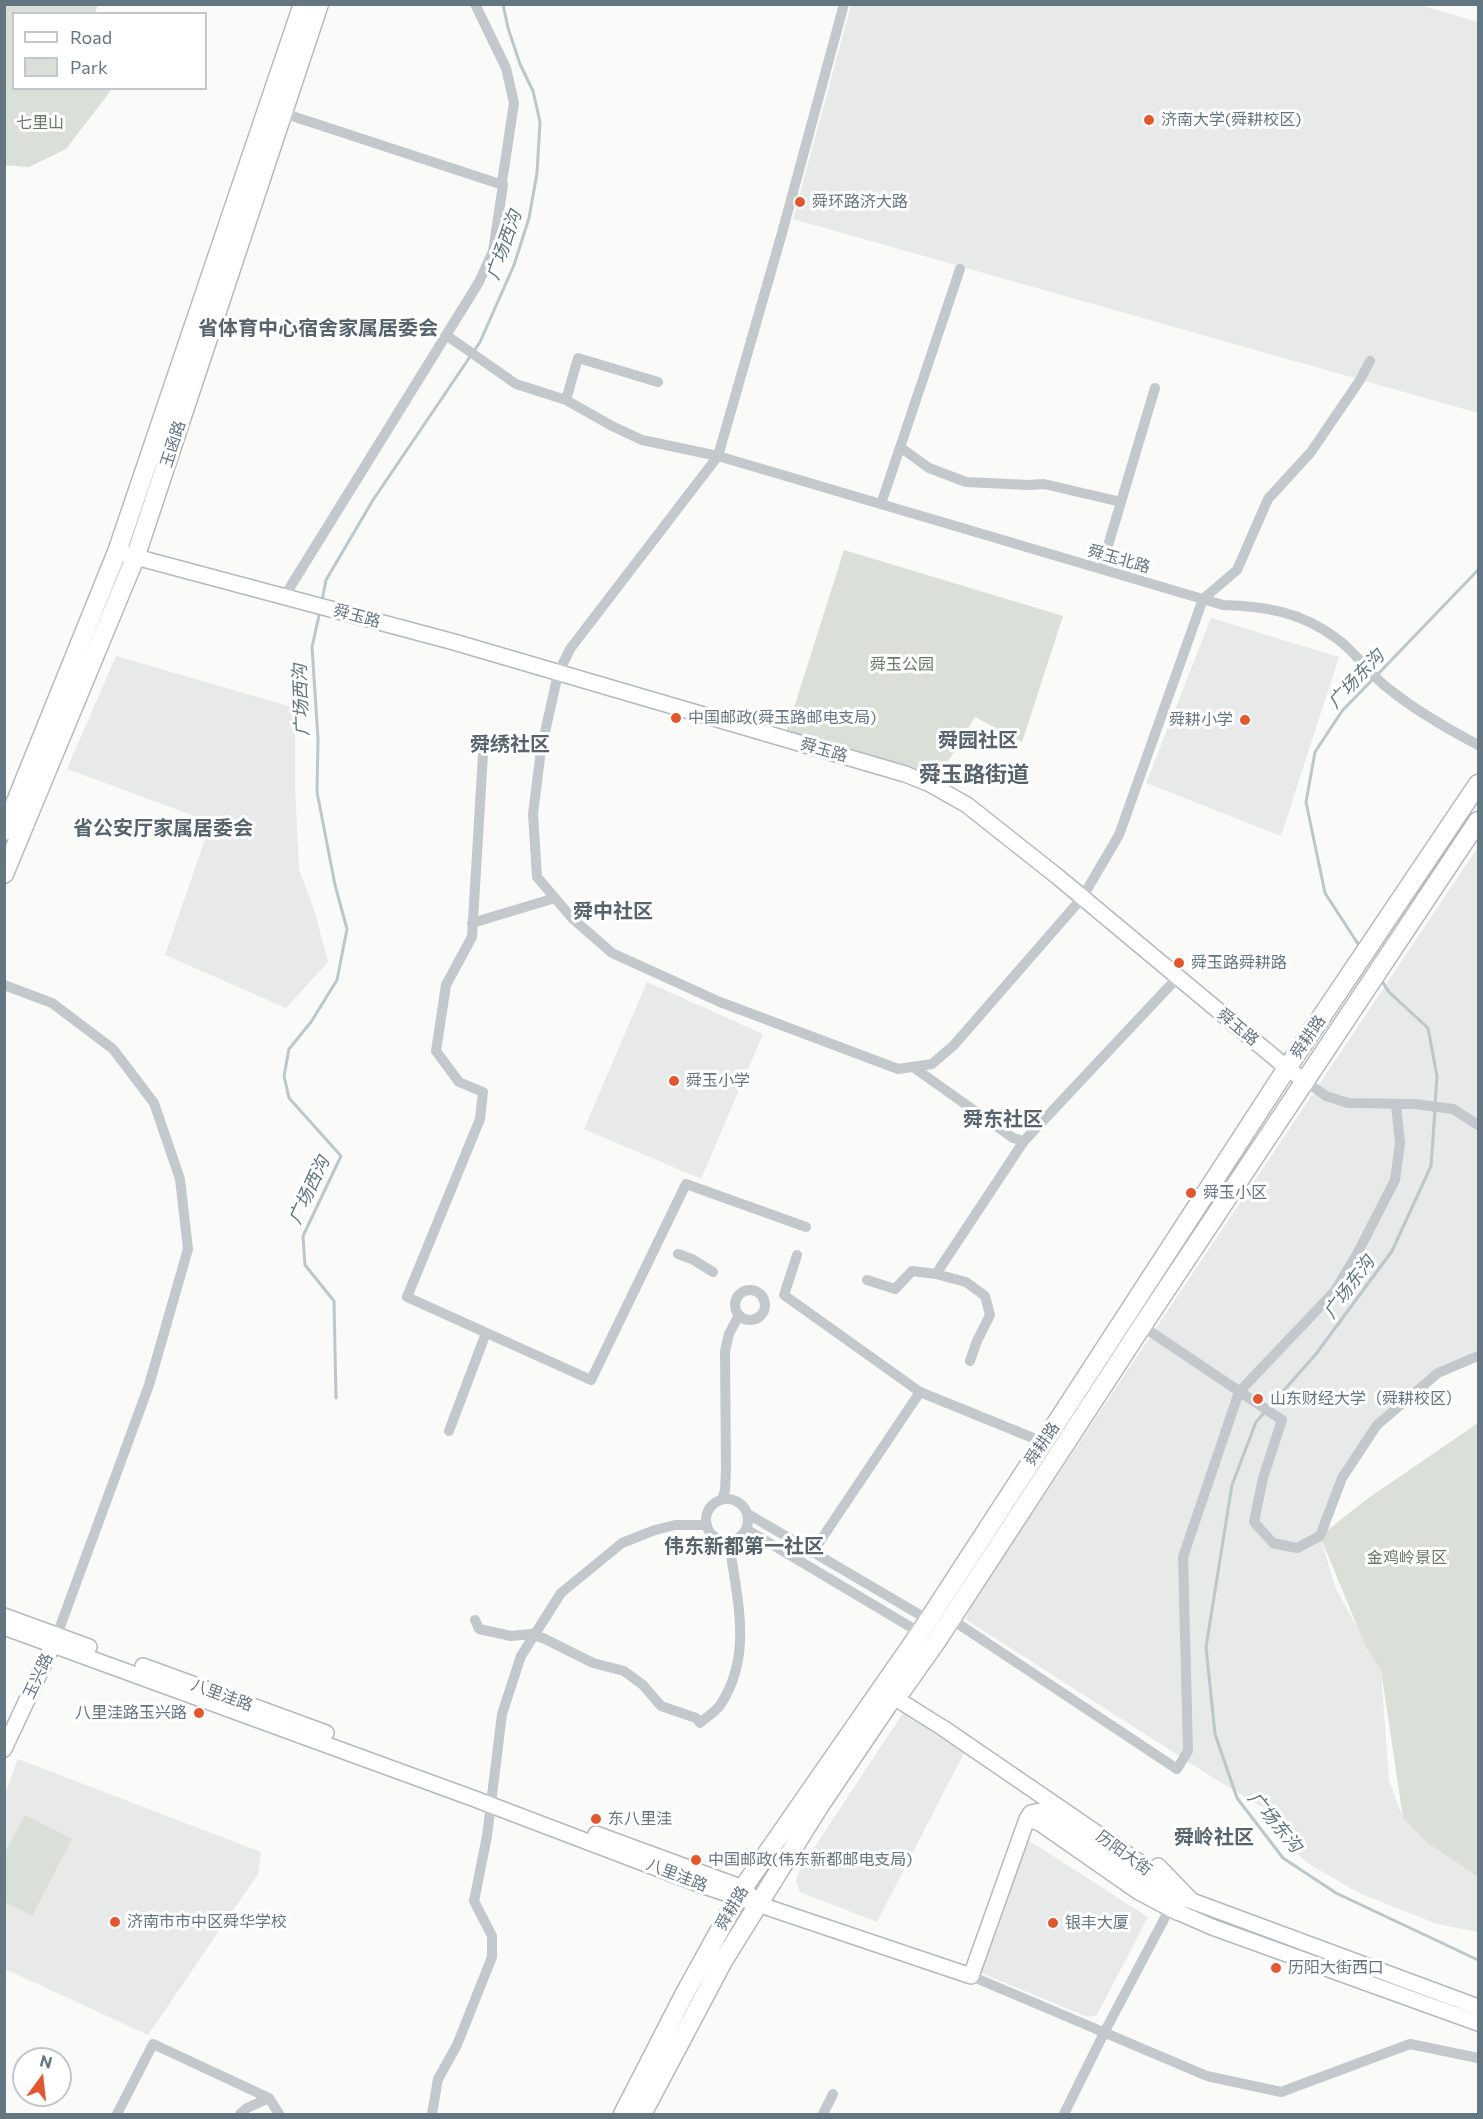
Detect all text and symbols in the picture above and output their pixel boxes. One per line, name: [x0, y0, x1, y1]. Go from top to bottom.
legend: [12, 12, 207, 90]
text: Road: [70, 26, 112, 48]
text: Park: [70, 56, 108, 78]
place label: 济南大学(舜耕校区): [1161, 110, 1301, 130]
park label: 七里山: [16, 113, 64, 133]
marker: 济南大学(舜耕校区): [1142, 113, 1156, 127]
place label: 舜环路济大路: [812, 192, 908, 212]
marker: 舜环路济大路: [793, 195, 807, 209]
water label: 广场西沟: [482, 207, 526, 283]
district label: 省体育中心宿舍家属居委会: [198, 316, 438, 340]
street label: 玉函路: [156, 418, 190, 470]
street label: 舜玉北路: [1086, 541, 1152, 577]
street label: 舜玉路: [331, 601, 383, 631]
water label: 广场东沟: [1324, 645, 1388, 713]
park label: 舜玉公园: [870, 655, 934, 675]
water label: 广场西沟: [289, 664, 313, 736]
place label: 中国邮政(舜玉路邮电支局): [688, 708, 876, 728]
place label: 舜耕小学: [1169, 710, 1233, 730]
marker: 中国邮政(舜玉路邮电支局): [669, 711, 683, 725]
marker: 舜耕小学: [1238, 713, 1252, 727]
district label: 舜园社区: [938, 728, 1018, 752]
district label: 舜绣社区: [470, 732, 550, 756]
street label: 舜玉路: [798, 734, 850, 766]
district label: 舜玉路街道: [919, 762, 1029, 788]
district label: 省公安厅家属居委会: [73, 816, 253, 840]
district label: 舜中社区: [573, 899, 653, 923]
place label: 舜玉路舜耕路: [1191, 953, 1287, 973]
marker: 舜玉路舜耕路: [1172, 956, 1186, 970]
street label: 舜玉路: [1213, 1004, 1263, 1050]
street label: 舜耕路: [1287, 1012, 1329, 1062]
place label: 舜玉小学: [686, 1071, 750, 1091]
marker: 舜玉小学: [667, 1074, 681, 1088]
district label: 舜东社区: [963, 1107, 1043, 1131]
water label: 广场西沟: [284, 1153, 334, 1227]
place label: 舜玉小区: [1203, 1183, 1267, 1203]
marker: 舜玉小区: [1184, 1186, 1198, 1200]
water label: 广场东沟: [1319, 1252, 1379, 1322]
place label: 山东财经大学（舜耕校区）: [1270, 1389, 1462, 1409]
marker: 山东财经大学（舜耕校区）: [1251, 1392, 1265, 1406]
street label: 舜耕路: [1021, 1419, 1063, 1469]
district label: 伟东新都第一社区: [664, 1534, 824, 1558]
park label: 金鸡岭景区: [1367, 1548, 1447, 1568]
street label: 玉兴路: [19, 1650, 57, 1702]
street label: 八里洼路: [189, 1675, 255, 1715]
place label: 八里洼路玉兴路: [75, 1703, 187, 1723]
marker: 八里洼路玉兴路: [192, 1706, 206, 1720]
water label: 广场东沟: [1244, 1787, 1306, 1857]
place label: 东八里洼: [608, 1809, 672, 1829]
marker: 东八里洼: [589, 1812, 603, 1826]
district label: 舜岭社区: [1174, 1825, 1254, 1849]
street label: 历阳大街: [1092, 1826, 1156, 1880]
place label: 中国邮政(伟东新都邮电支局): [708, 1850, 912, 1870]
marker: 中国邮政(伟东新都邮电支局): [689, 1853, 703, 1867]
street label: 八里洼路: [644, 1855, 710, 1895]
street label: 舜耕路: [712, 1882, 752, 1934]
place label: 济南市市中区舜华学校: [127, 1912, 287, 1932]
place label: 银丰大厦: [1065, 1913, 1129, 1933]
marker: 济南市市中区舜华学校: [108, 1915, 122, 1929]
marker: 银丰大厦: [1046, 1916, 1060, 1930]
place label: 历阳大街西口: [1288, 1958, 1384, 1978]
marker: 历阳大街西口: [1269, 1961, 1283, 1975]
north arrow: [12, 2047, 72, 2107]
text: N: [38, 2050, 55, 2072]

